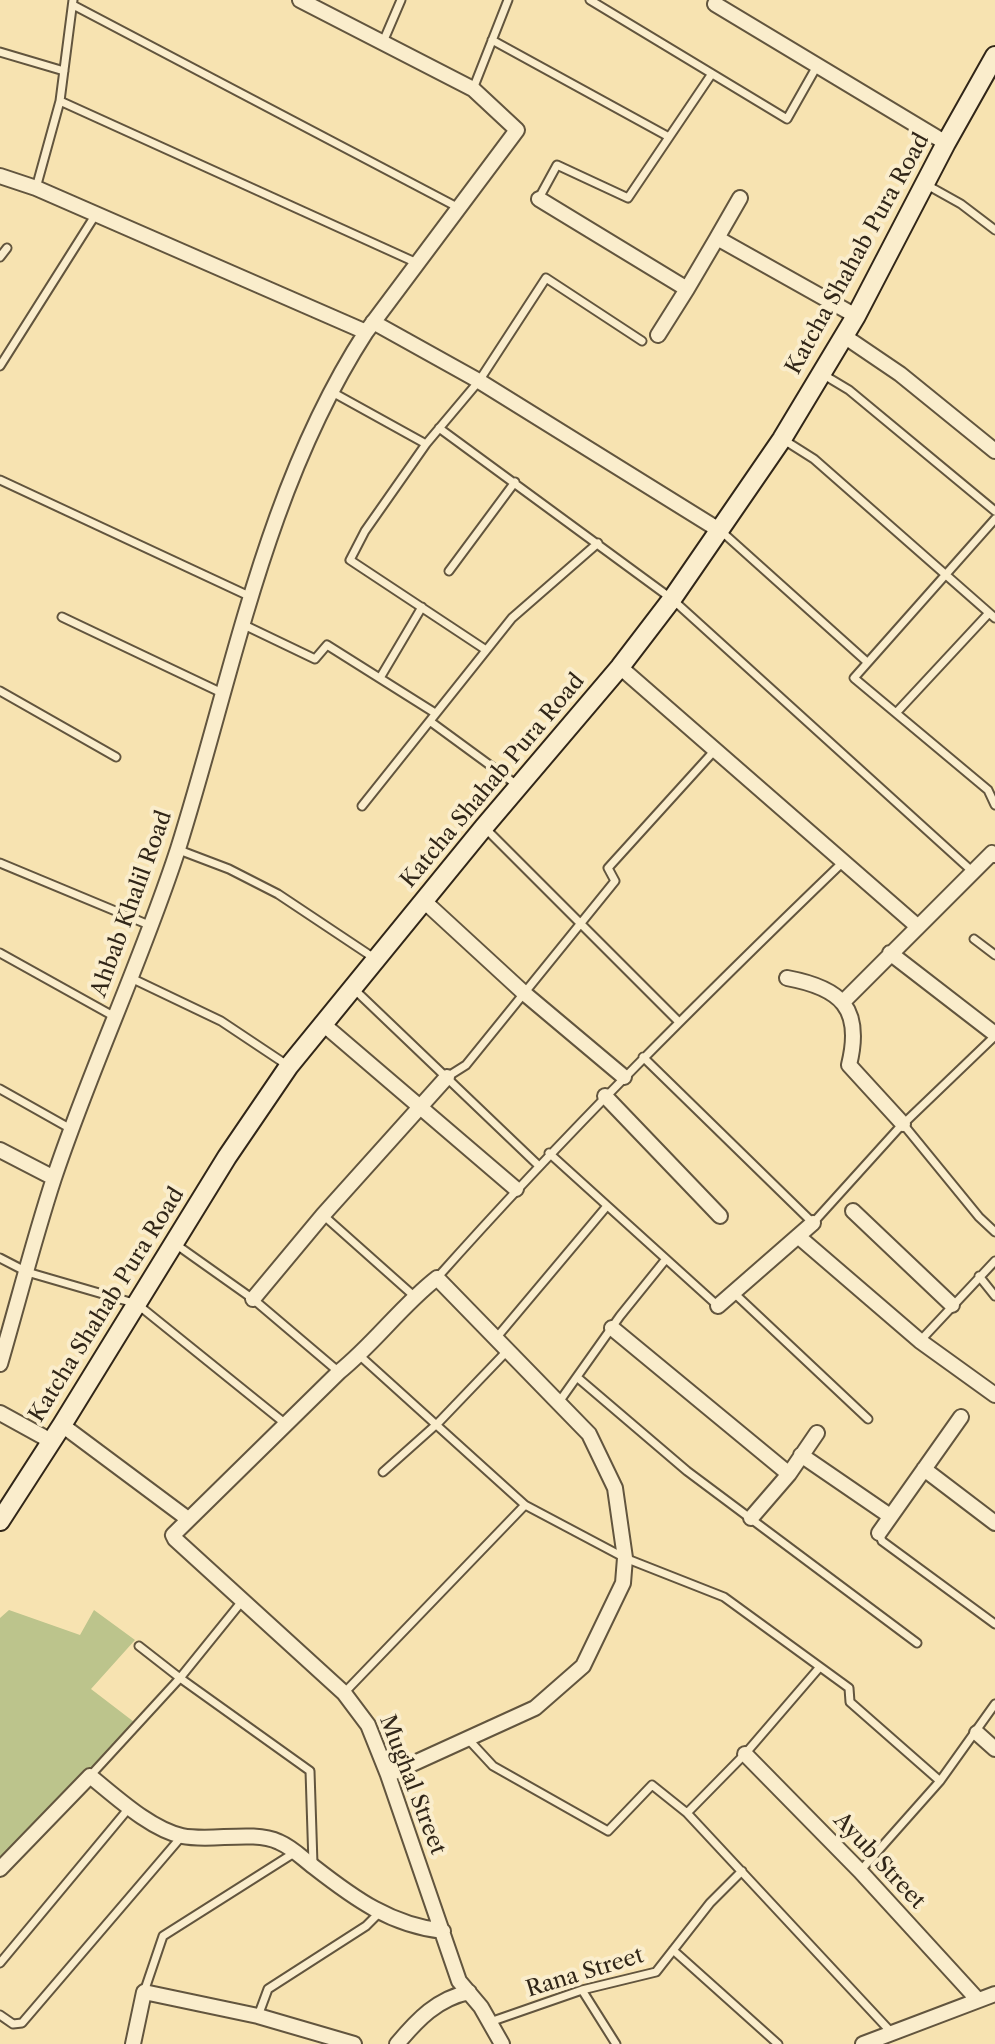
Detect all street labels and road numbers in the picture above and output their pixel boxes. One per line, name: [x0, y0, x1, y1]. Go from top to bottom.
street label: Katcha Shahab Pura Road: [781, 129, 935, 379]
street label: Katcha Shahab Pura Road: [396, 669, 590, 893]
street label: Ahbab Khalil Road: [86, 807, 178, 1001]
street label: Katcha Shahab Pura Road: [24, 1183, 190, 1427]
street label: Mughal Street: [373, 1712, 451, 1858]
street label: Ayub Street: [828, 1807, 930, 1915]
street label: Rana Street: [523, 1943, 647, 2003]

